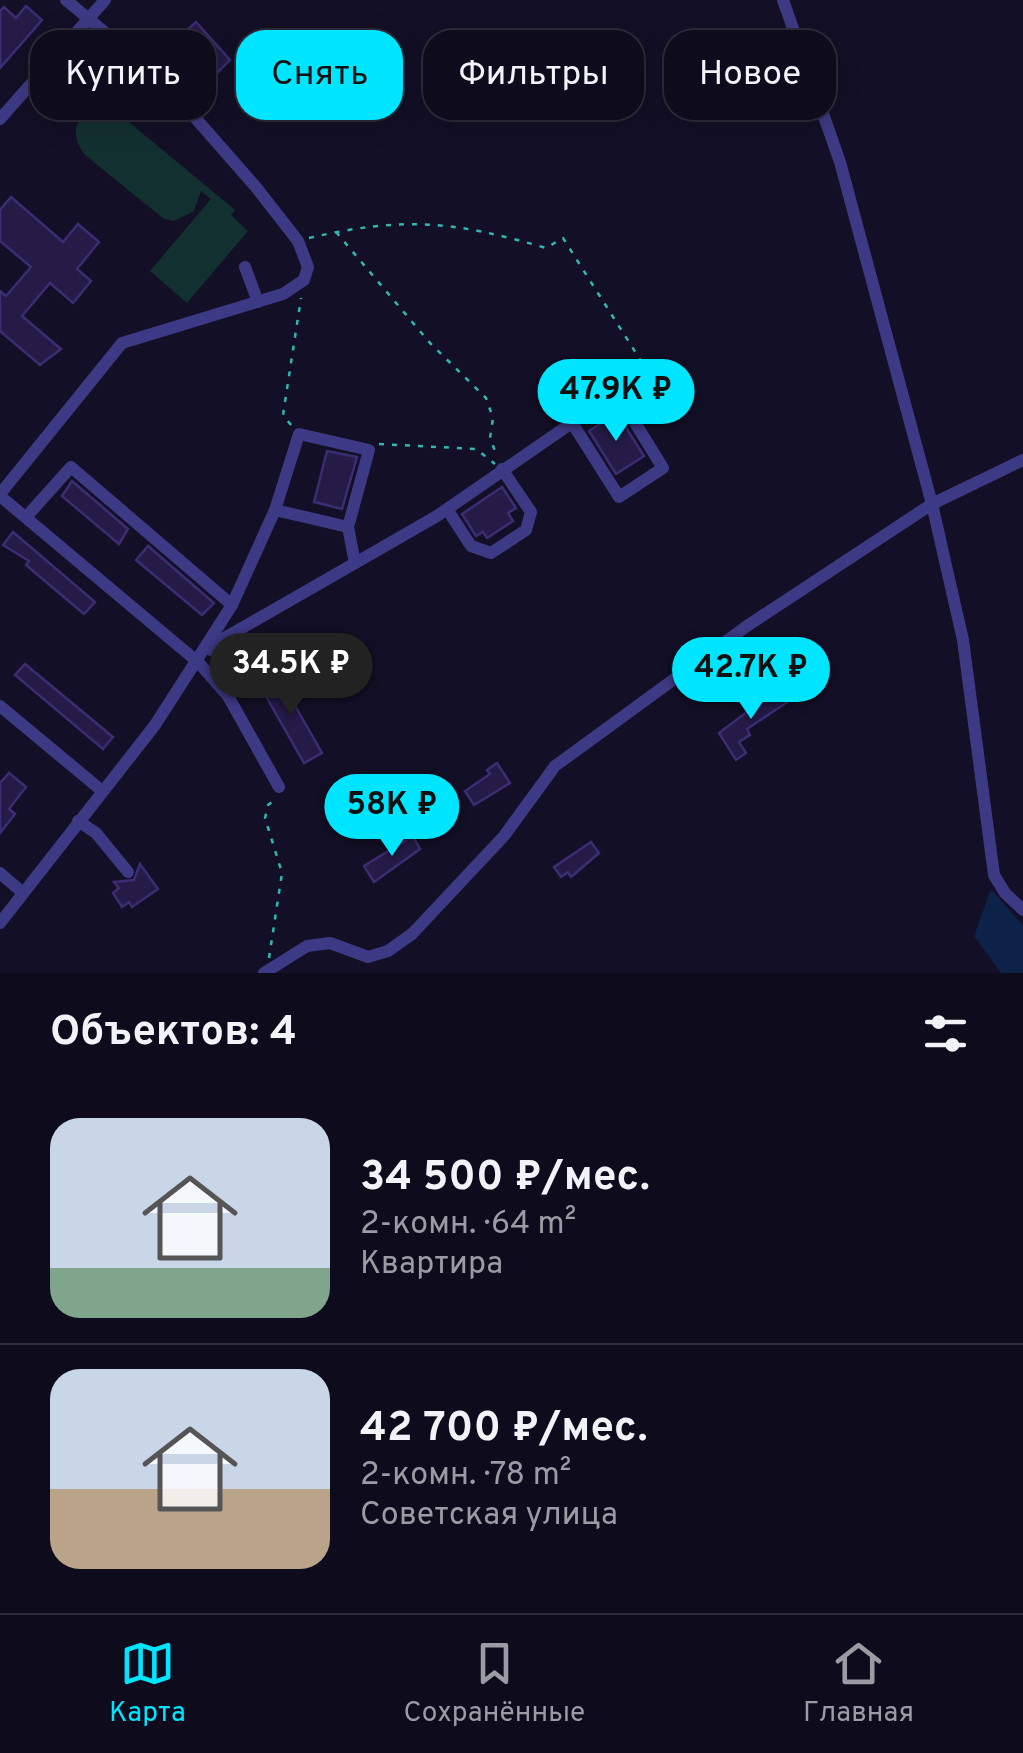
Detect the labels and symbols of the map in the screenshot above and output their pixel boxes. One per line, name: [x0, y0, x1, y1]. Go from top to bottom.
pin: 47.9K ₽: [524, 359, 708, 444]
pin: 34.5K ₽: [199, 633, 383, 718]
pin: 42.7K ₽: [659, 637, 843, 722]
pin: 58K ₽: [322, 774, 462, 859]

